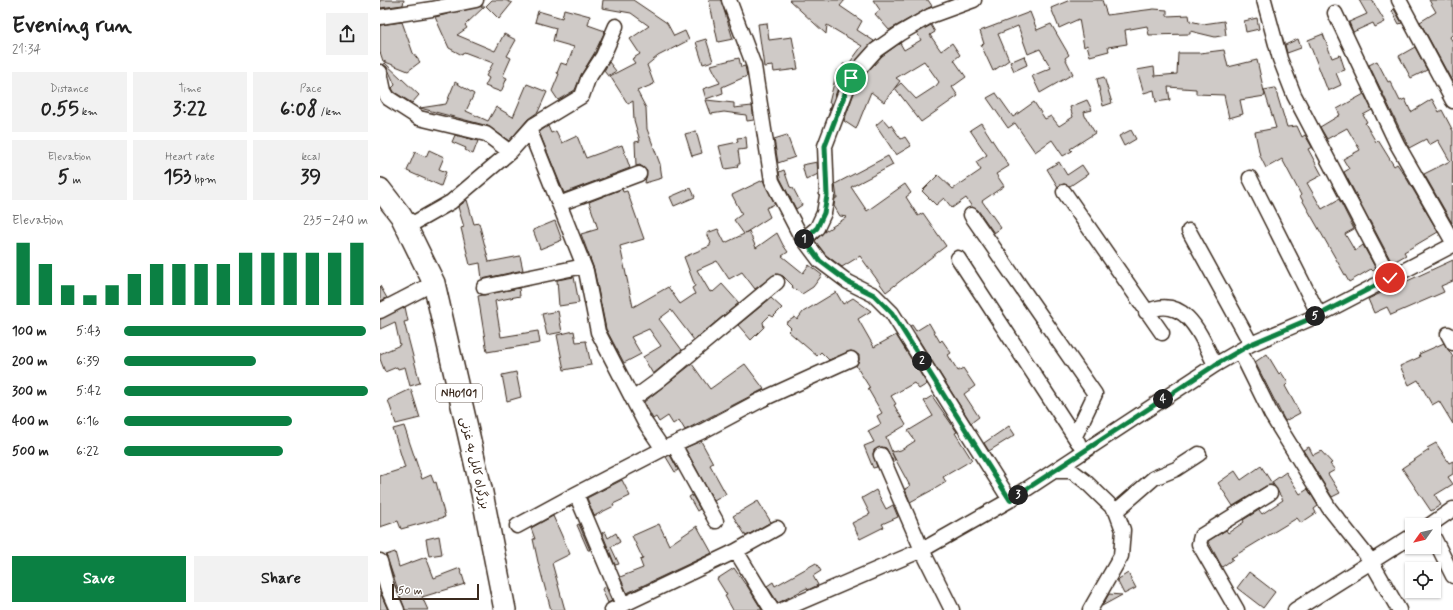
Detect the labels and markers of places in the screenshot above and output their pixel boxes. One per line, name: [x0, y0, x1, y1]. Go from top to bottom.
pin: [834, 61, 868, 95]
pin: 1: [794, 229, 814, 249]
pin: [1373, 261, 1407, 295]
pin: 5: [1305, 306, 1325, 326]
pin: 2: [912, 351, 932, 371]
pin: 4: [1153, 389, 1173, 409]
pin: 3: [1008, 485, 1028, 505]

